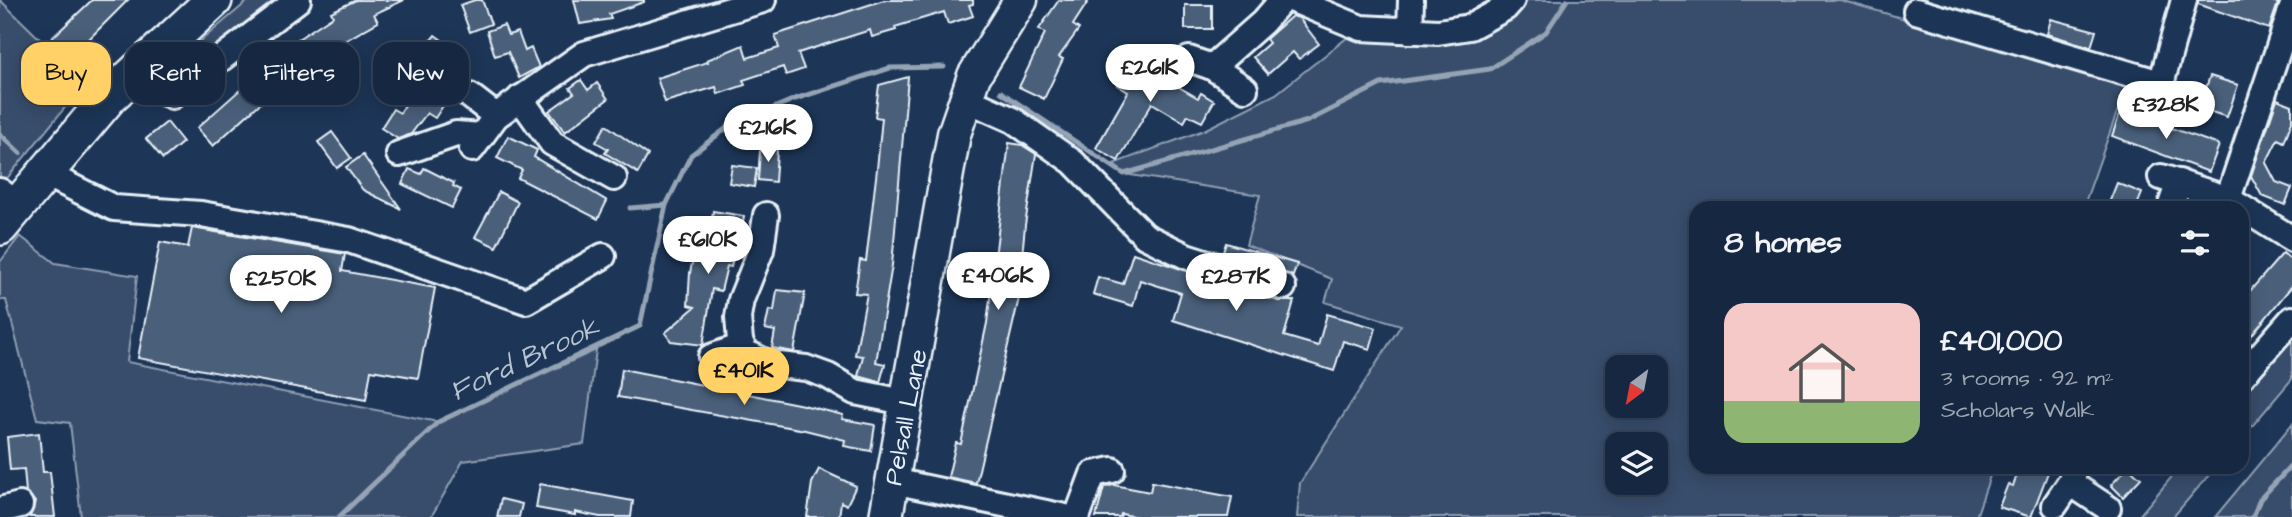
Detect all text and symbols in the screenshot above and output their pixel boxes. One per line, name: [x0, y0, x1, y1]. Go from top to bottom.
chip: Buy: [21, 42, 111, 105]
chip: Rent: [125, 42, 225, 105]
chip: Filters: [239, 42, 359, 105]
chip: New: [373, 42, 469, 105]
pin: £261K: [1101, 44, 1199, 104]
text: £261K: [1122, 51, 1178, 83]
pin: £328K: [2117, 82, 2215, 141]
text: £328K: [2133, 88, 2199, 120]
pin: £216K: [719, 104, 817, 164]
text: £216K: [740, 111, 796, 143]
pin: £610K: [659, 216, 757, 276]
text: 8 homes: [1724, 222, 1842, 264]
text: £610K: [679, 223, 737, 255]
icon: filters: [2176, 224, 2214, 262]
pin: £406K: [949, 252, 1047, 312]
pin: £287K: [1187, 254, 1285, 313]
pin: £250K: [232, 256, 330, 315]
text: £406K: [963, 259, 1033, 291]
text: £287K: [1202, 260, 1270, 292]
text: £250K: [246, 262, 316, 294]
water label: Ford Brook: [444, 307, 606, 411]
text: £401,000: [1941, 320, 2062, 362]
icon: home: [1780, 331, 1864, 415]
street label: Pelsall Lane: [875, 346, 937, 488]
pin: £401K: [695, 348, 793, 407]
text: £401K: [714, 354, 774, 386]
north arrow: [1605, 355, 1668, 418]
map controls: [1605, 355, 1668, 495]
text: 3 rooms · 92 m²: [1941, 362, 2114, 394]
text: Scholars Walk: [1941, 394, 2095, 426]
button: layers: [1605, 432, 1668, 495]

